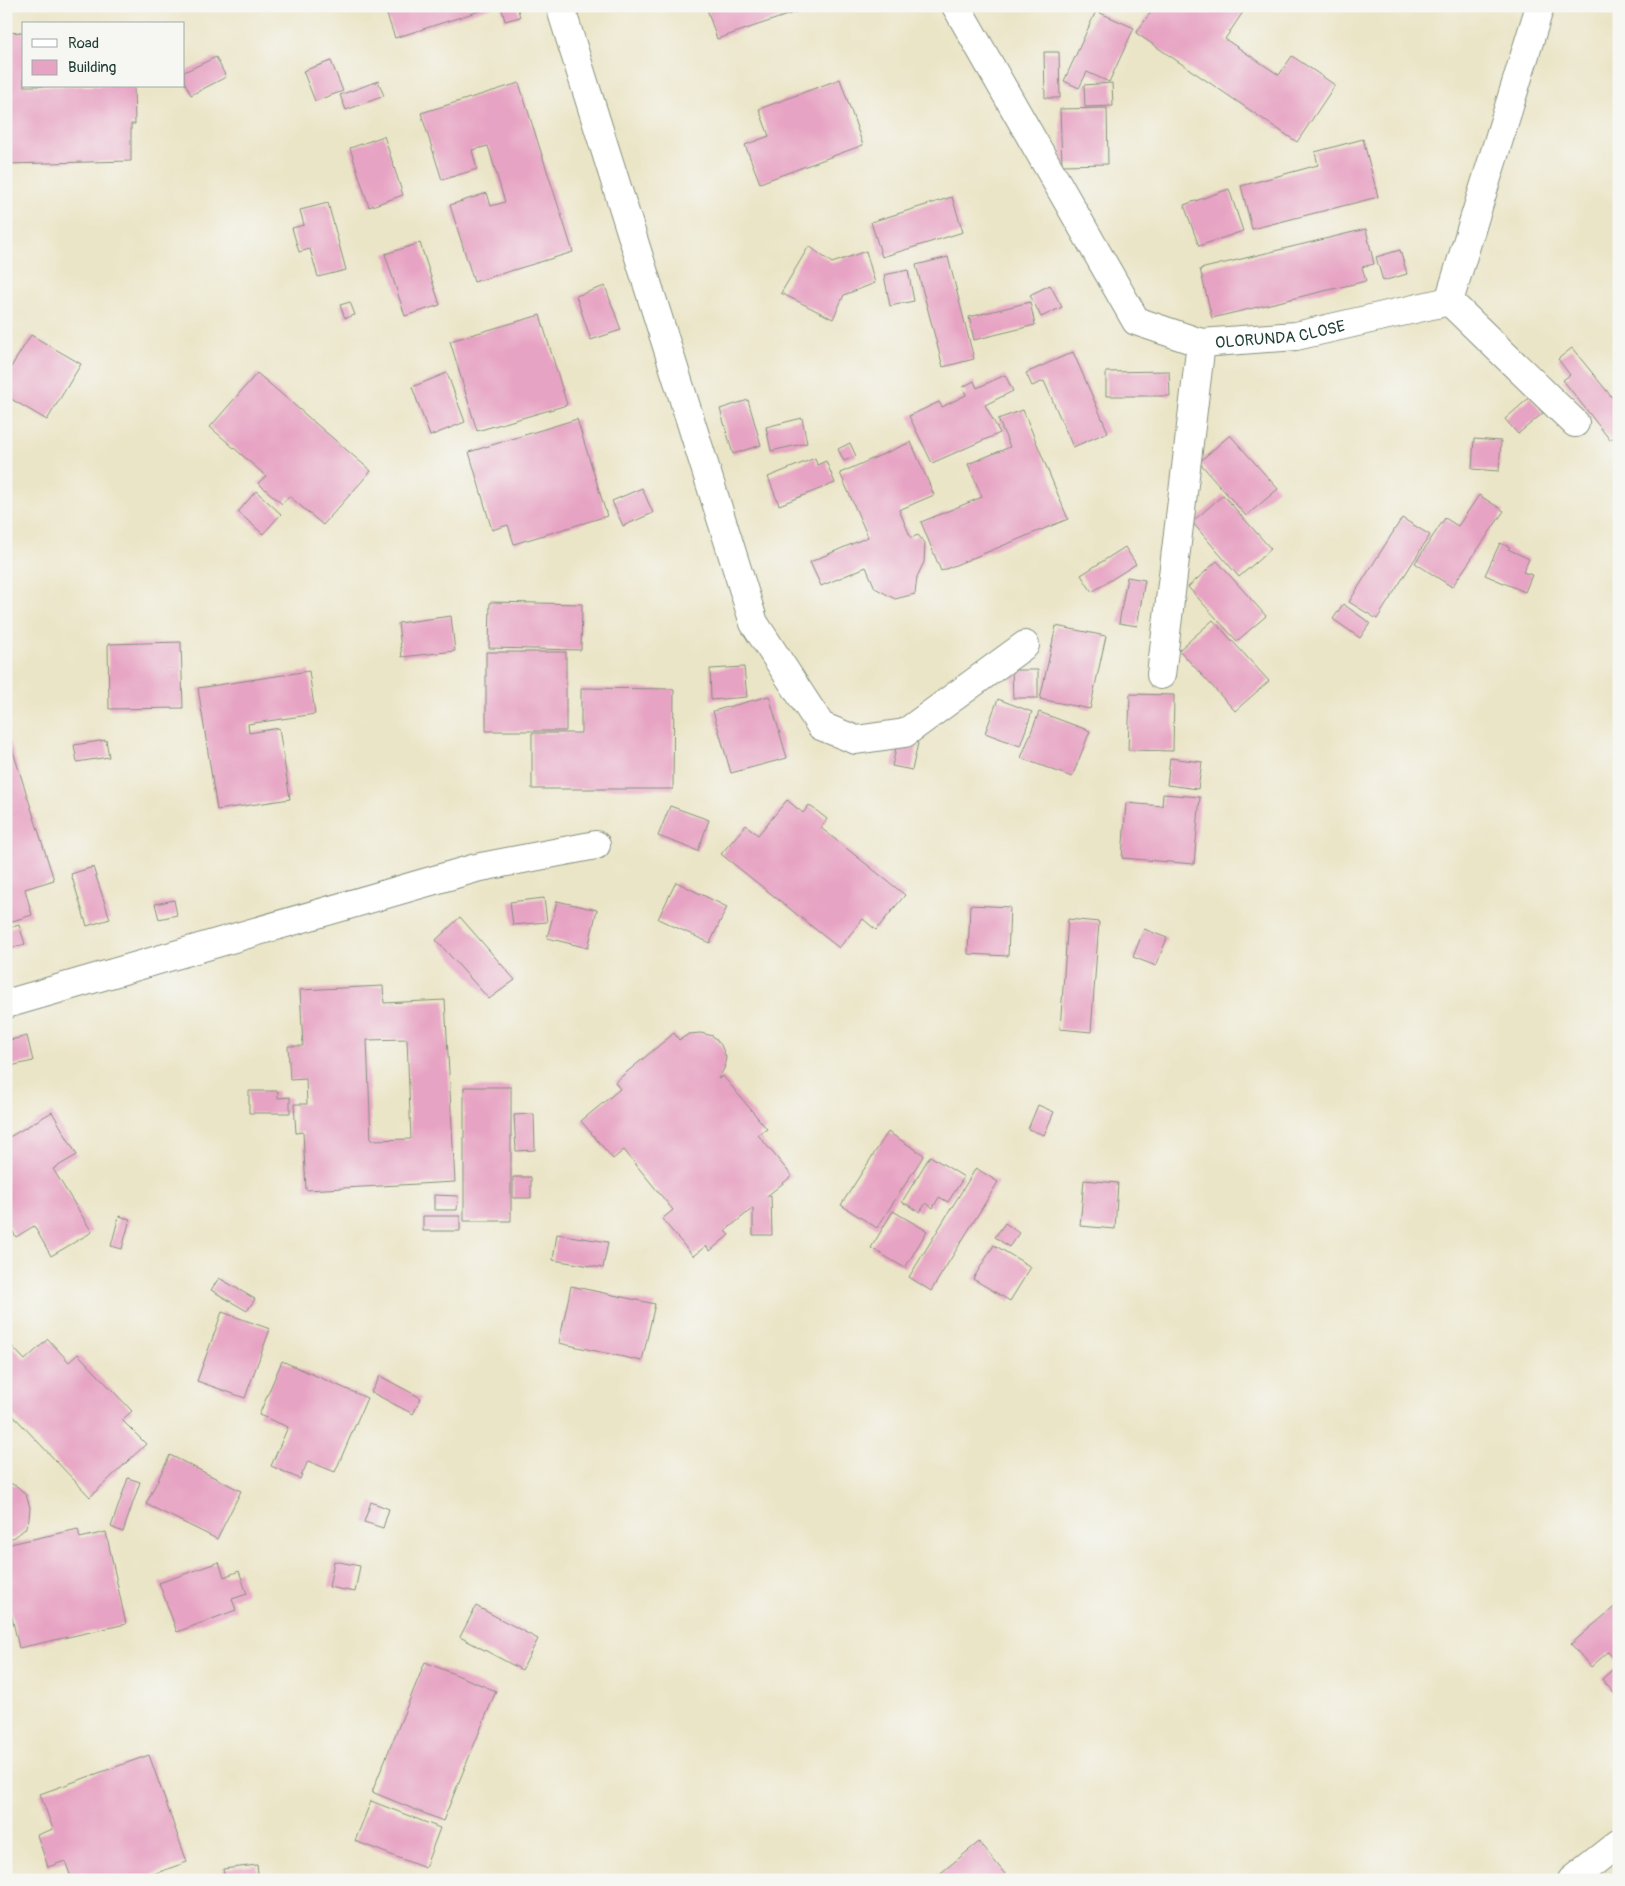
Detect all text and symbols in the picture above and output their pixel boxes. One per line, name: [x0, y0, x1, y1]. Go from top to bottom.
legend: [22, 22, 185, 88]
text: Road: [68, 34, 99, 53]
text: Building: [68, 58, 116, 77]
street label: OLORUNDA CLOSE: [1215, 316, 1347, 353]

